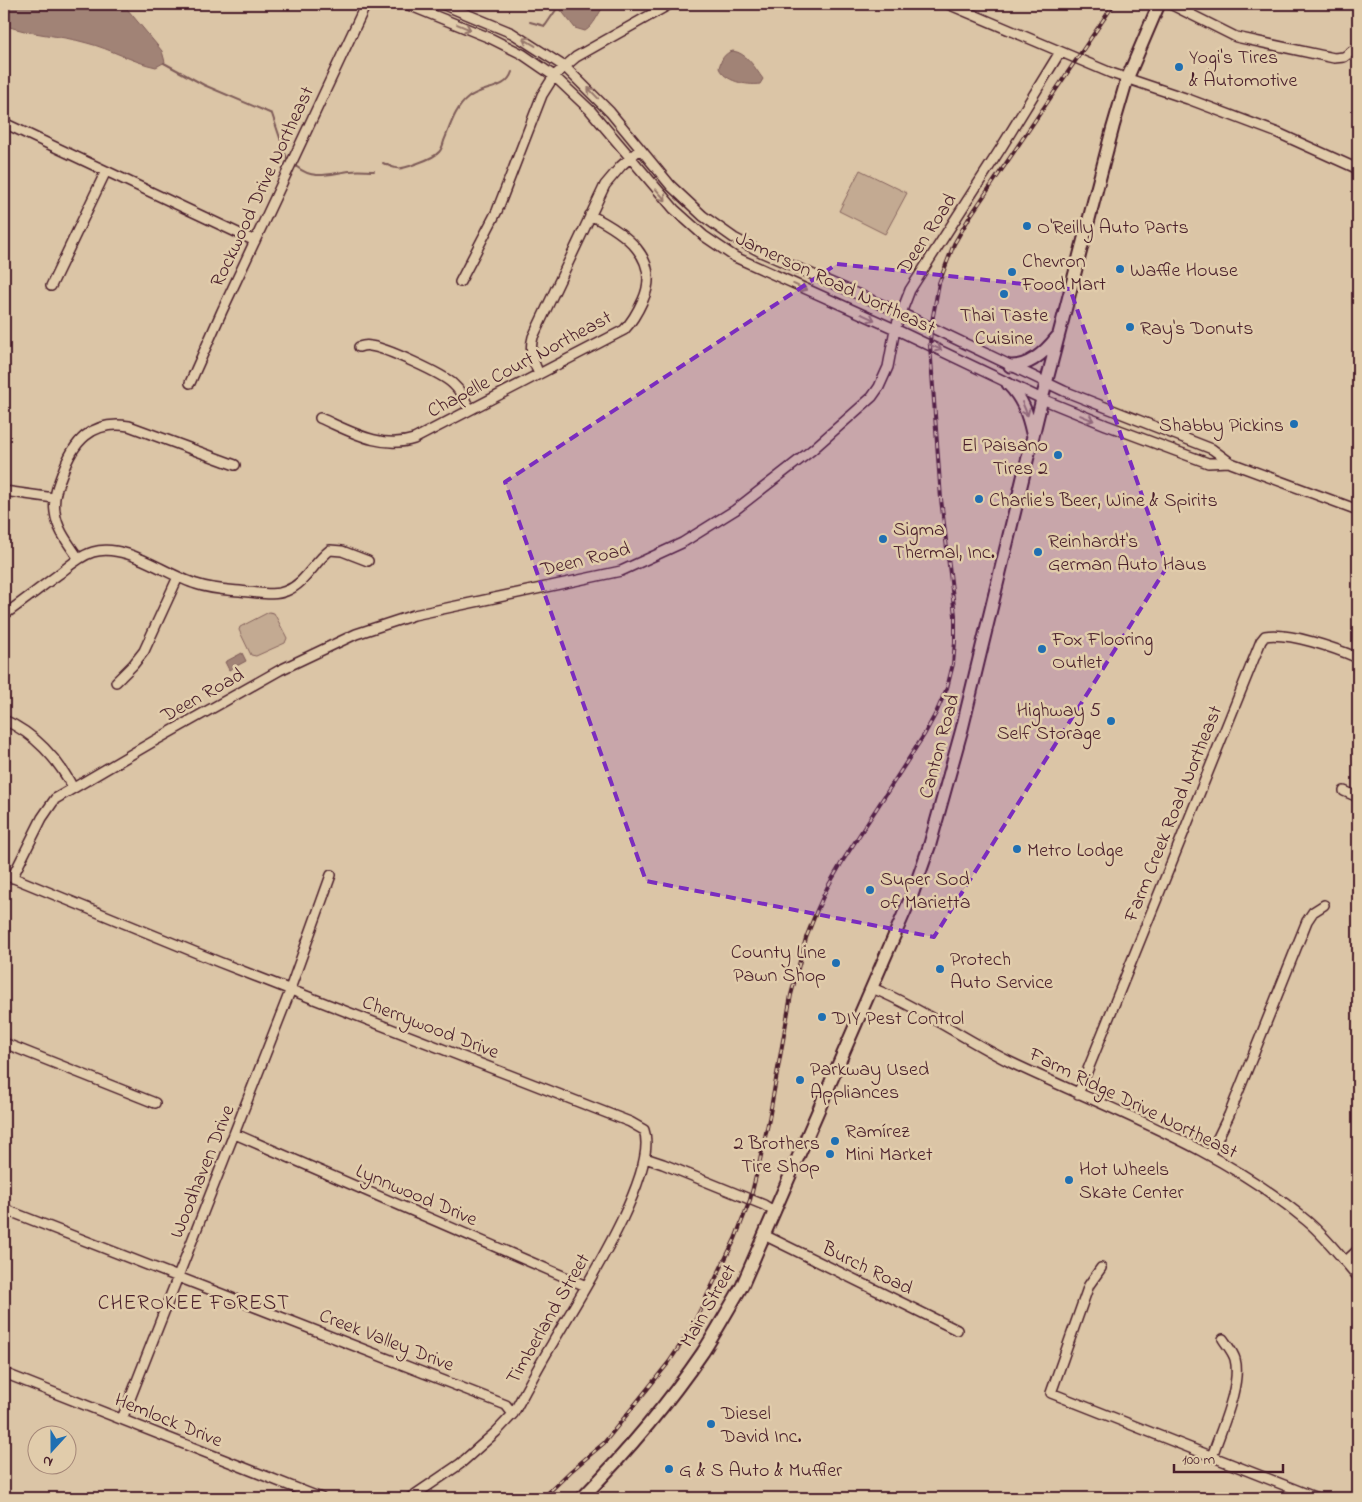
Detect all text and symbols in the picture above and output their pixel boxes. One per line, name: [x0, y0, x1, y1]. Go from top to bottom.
one-way arrow: [457, 23, 472, 32]
one-way arrow: [522, 37, 536, 47]
place label: Yogi's Tires & Automotive: [1189, 44, 1298, 96]
marker: Yogi's Tires & Automotive: [1173, 61, 1185, 73]
street label: Rockwood Drive Northeast: [204, 82, 323, 292]
one-way arrow: [586, 87, 599, 99]
one-way arrow: [655, 188, 666, 201]
street label: Deen Road: [891, 188, 965, 281]
place label: O'Reilly Auto Parts: [1037, 214, 1189, 243]
marker: O'Reilly Auto Parts: [1021, 220, 1033, 232]
street label: Jamerson Road Northeast: [730, 225, 940, 344]
place label: Chevron Food Mart: [1021, 248, 1106, 300]
place label: Waffle House: [1130, 257, 1238, 286]
marker: Waffle House: [1114, 263, 1126, 275]
marker: Chevron Food Mart: [1006, 266, 1018, 278]
one-way arrow: [792, 282, 807, 292]
marker: Thai Taste Cuisine: [998, 288, 1010, 300]
place label: Thai Taste Cuisine: [960, 302, 1048, 354]
street label: Chapelle Court Northeast: [423, 304, 618, 426]
one-way arrow: [860, 312, 875, 322]
place label: Ray's Donuts: [1140, 315, 1253, 344]
marker: Ray's Donuts: [1124, 321, 1136, 333]
one-way arrow: [927, 343, 942, 353]
one-way arrow: [1020, 401, 1030, 416]
place label: Shabby Pickins: [1159, 412, 1284, 441]
one-way arrow: [1079, 413, 1094, 423]
marker: Shabby Pickins: [1288, 418, 1300, 430]
place label: El Paisano Tires 2: [962, 432, 1048, 484]
marker: El Paisano Tires 2: [1052, 449, 1064, 461]
place label: Charlie's Beer, Wine & Spirits: [989, 487, 1218, 516]
marker: Charlie's Beer, Wine & Spirits: [973, 493, 985, 505]
place label: Sigma Thermal, Inc.: [893, 516, 995, 568]
place label: Reinhardt's German Auto Haus: [1048, 528, 1207, 580]
marker: Sigma Thermal, Inc.: [877, 533, 889, 545]
street label: Deen Road: [537, 535, 633, 586]
marker: Reinhardt's German Auto Haus: [1032, 546, 1044, 558]
place label: Fox Flooring Outlet: [1051, 626, 1153, 678]
marker: Fox Flooring Outlet: [1036, 643, 1048, 655]
street label: Deen Road: [156, 661, 250, 731]
street label: Canton Road: [913, 691, 968, 802]
place label: Highway 5 Self Storage: [997, 697, 1101, 750]
street label: Farm Creek Road Northeast: [1117, 701, 1231, 927]
marker: Highway 5 Self Storage: [1105, 715, 1117, 727]
place label: Metro Lodge: [1027, 837, 1123, 867]
marker: Metro Lodge: [1011, 843, 1023, 855]
place label: Super Sod of Marietta: [880, 866, 971, 918]
marker: Super Sod of Marietta: [864, 884, 876, 896]
place label: County Line Pawn Shop: [731, 939, 826, 991]
place label: Protech Auto Service: [950, 946, 1053, 998]
marker: County Line Pawn Shop: [830, 957, 842, 969]
marker: Protech Auto Service: [934, 963, 946, 975]
street label: Cherrywood Drive: [357, 989, 503, 1068]
place label: DIY Pest Control: [831, 1005, 964, 1034]
marker: DIY Pest Control: [816, 1011, 828, 1023]
street label: Farm Ridge Drive Northeast: [1022, 1041, 1242, 1169]
place label: Parkway Used Appliances: [810, 1056, 929, 1108]
marker: Parkway Used Appliances: [794, 1074, 806, 1086]
street label: Woodhaven Drive: [163, 1101, 243, 1243]
place label: Ramírez Mini Market: [845, 1118, 933, 1170]
place label: 2 Brothers Tire Shop: [733, 1130, 820, 1182]
marker: Ramírez Mini Market: [829, 1135, 841, 1147]
marker: 2 Brothers Tire Shop: [824, 1148, 836, 1160]
place label: Hot Wheels Skate Center: [1079, 1156, 1185, 1208]
street label: Lynnwood Drive: [351, 1158, 482, 1235]
marker: Hot Wheels Skate Center: [1063, 1174, 1075, 1186]
street label: Burch Road: [816, 1234, 917, 1304]
street label: Timberland Street: [500, 1248, 599, 1390]
street label: Main Street: [674, 1259, 745, 1353]
district label: CHEROKEE FOREST: [98, 1289, 290, 1319]
street label: Creek Valley Drive: [314, 1302, 458, 1380]
street label: Hemlock Drive: [110, 1386, 226, 1456]
place label: Diesel David Inc.: [720, 1400, 802, 1452]
marker: Diesel David Inc.: [705, 1418, 717, 1430]
north arrow: [28, 1424, 78, 1474]
scale bar: [1174, 1442, 1283, 1474]
text: N: [40, 1449, 56, 1472]
text: 100 m: [1182, 1449, 1215, 1471]
place label: G & S Auto & Muffler: [679, 1457, 843, 1486]
marker: G & S Auto & Muffler: [663, 1463, 675, 1475]

